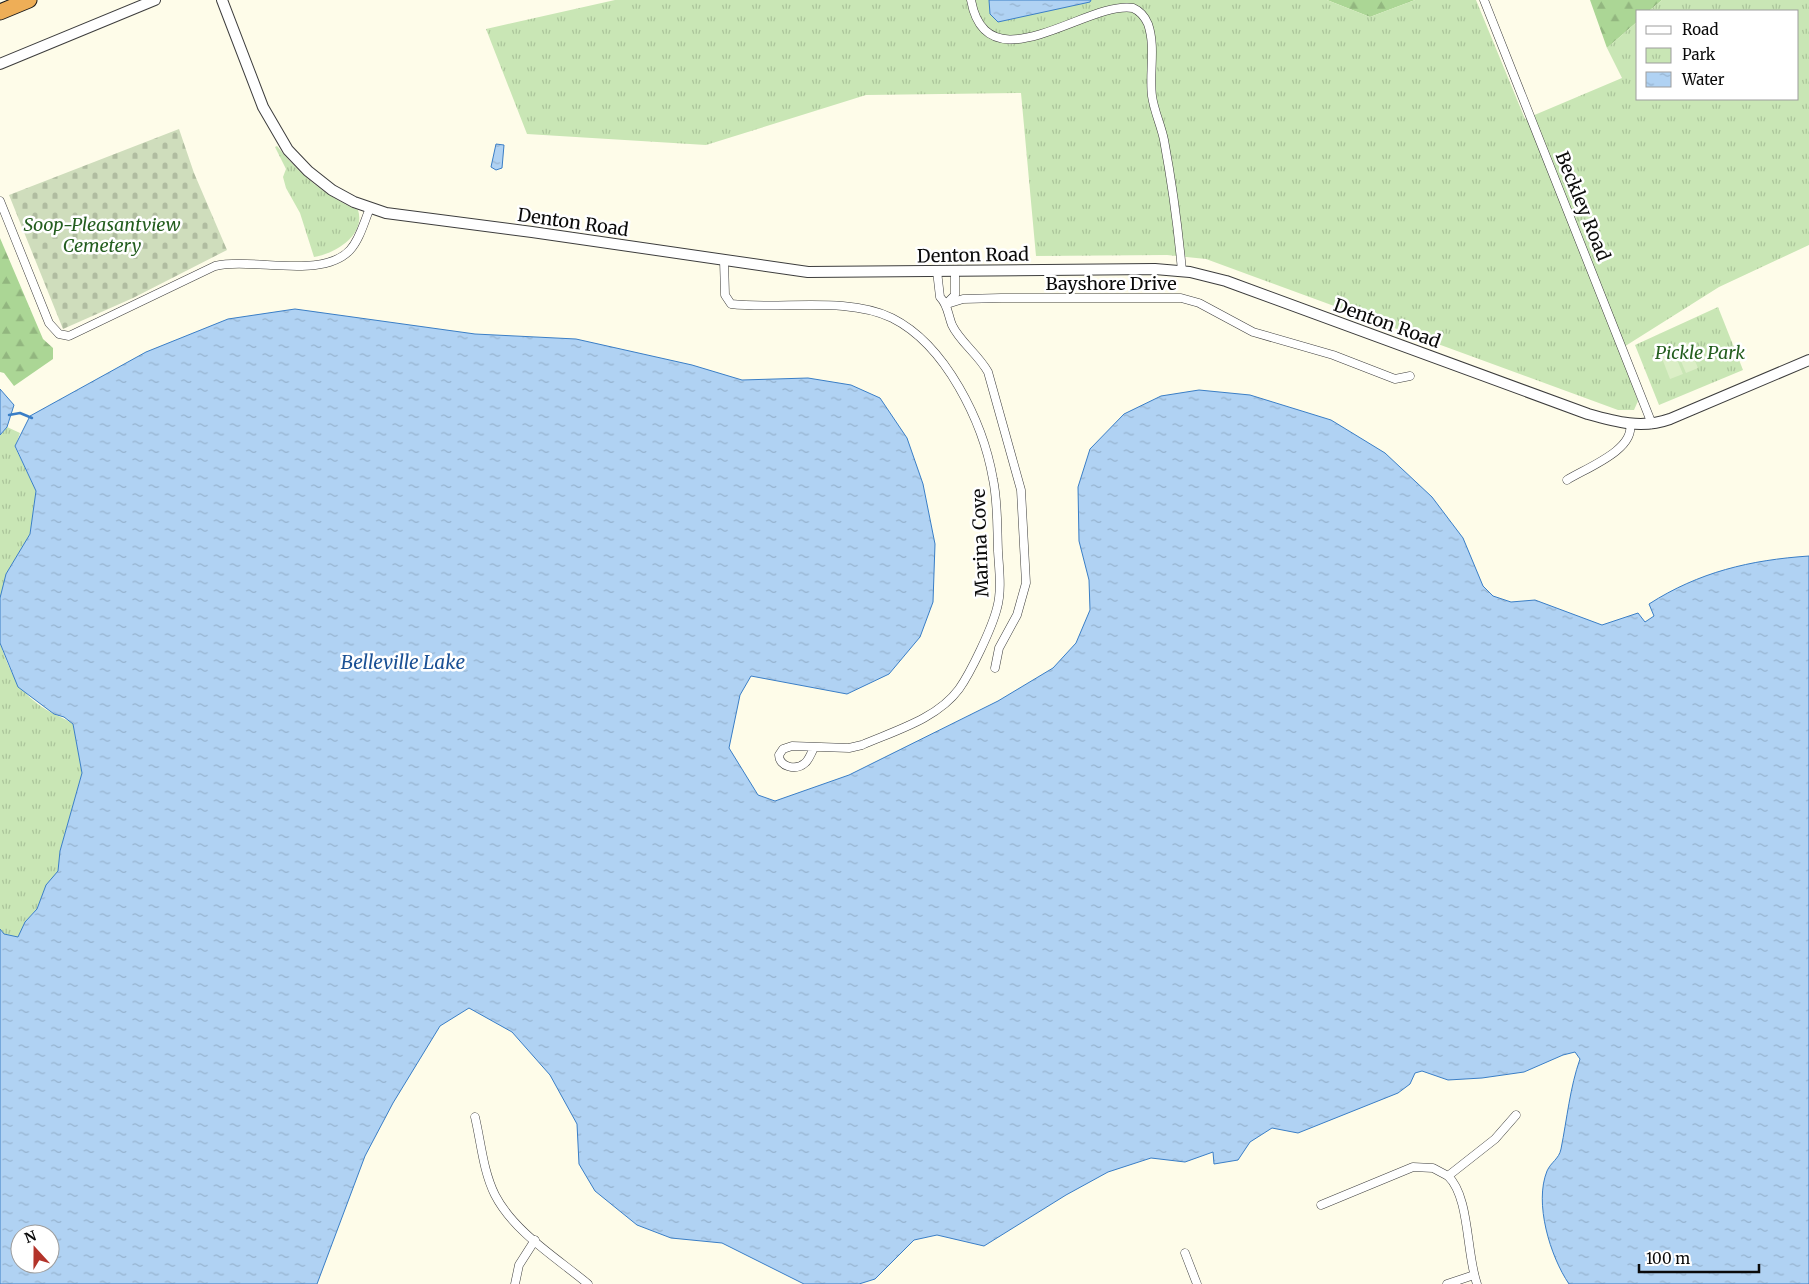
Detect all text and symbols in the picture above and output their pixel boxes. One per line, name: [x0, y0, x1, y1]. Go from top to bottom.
legend: [1636, 10, 1799, 100]
text: Road: [1682, 20, 1718, 39]
text: Park: [1682, 45, 1716, 64]
text: Water: [1681, 70, 1725, 89]
street label: Beckley Road: [1551, 148, 1615, 264]
street label: Denton Road: [516, 203, 630, 241]
park label: Soop-Pleasantview Cemetery: [23, 213, 181, 257]
street label: Denton Road: [917, 243, 1029, 267]
street label: Bayshore Drive: [1045, 272, 1177, 295]
street label: Denton Road: [1330, 293, 1444, 353]
park label: Pickle Park: [1655, 341, 1745, 364]
street label: Marina Cove: [967, 488, 993, 598]
water label: Belleville Lake: [341, 650, 465, 674]
north arrow: [10, 1224, 60, 1274]
text: N: [22, 1226, 39, 1247]
scale bar: [1639, 1242, 1759, 1274]
text: 100 m: [1646, 1249, 1690, 1268]

